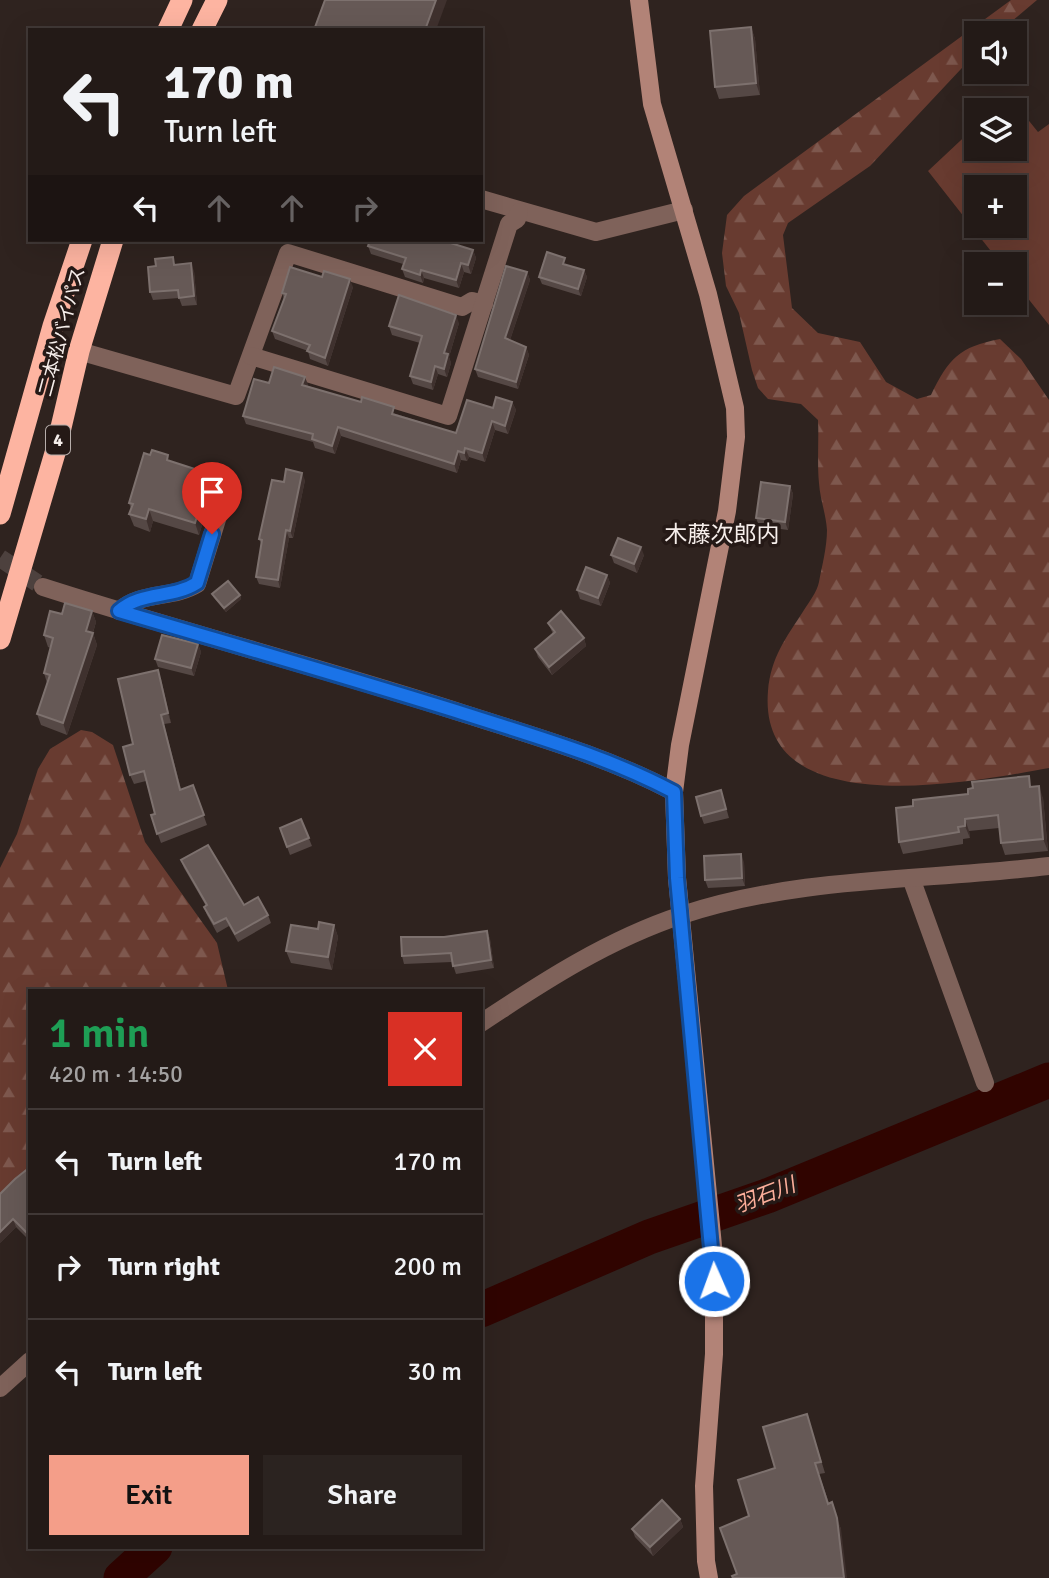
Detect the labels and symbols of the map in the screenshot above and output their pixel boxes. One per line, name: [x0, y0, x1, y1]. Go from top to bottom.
street label: 二本松バイパス: [33, 265, 91, 399]
road number: 4: [46, 426, 70, 454]
pin: [182, 462, 242, 534]
district label: 木藤次郎内: [665, 520, 780, 549]
water label: 羽石川: [731, 1171, 801, 1218]
position arrow: [677, 1244, 751, 1318]

